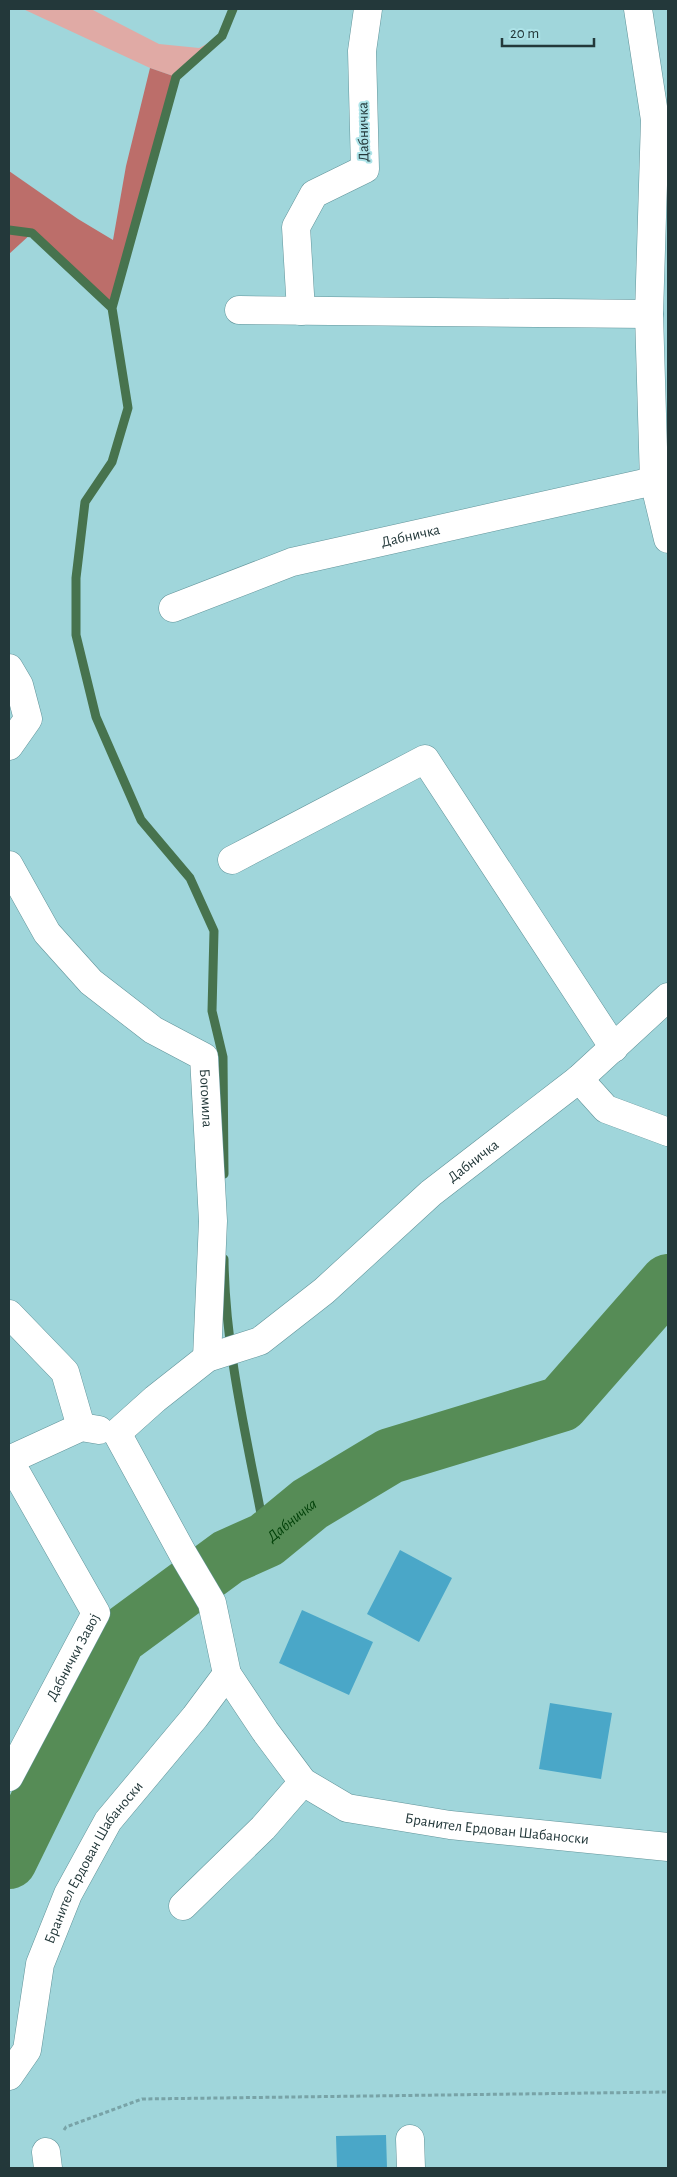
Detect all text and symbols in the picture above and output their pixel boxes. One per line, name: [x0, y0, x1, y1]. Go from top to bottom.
scale bar: [502, 15, 594, 47]
text: 20 m: [510, 26, 539, 41]
street label: Дабничка: [355, 102, 372, 162]
street label: Дабничка: [380, 522, 442, 550]
street label: Богомила: [197, 1068, 215, 1128]
street label: Дабничка: [445, 1137, 502, 1185]
water label: Дабничка: [263, 1495, 319, 1546]
street label: Дабнички Завој: [44, 1611, 102, 1703]
street label: Бранител Ердован Шабаноски: [42, 1779, 146, 1946]
street label: Бранител Ердован Шабаноски: [404, 1811, 590, 1847]

